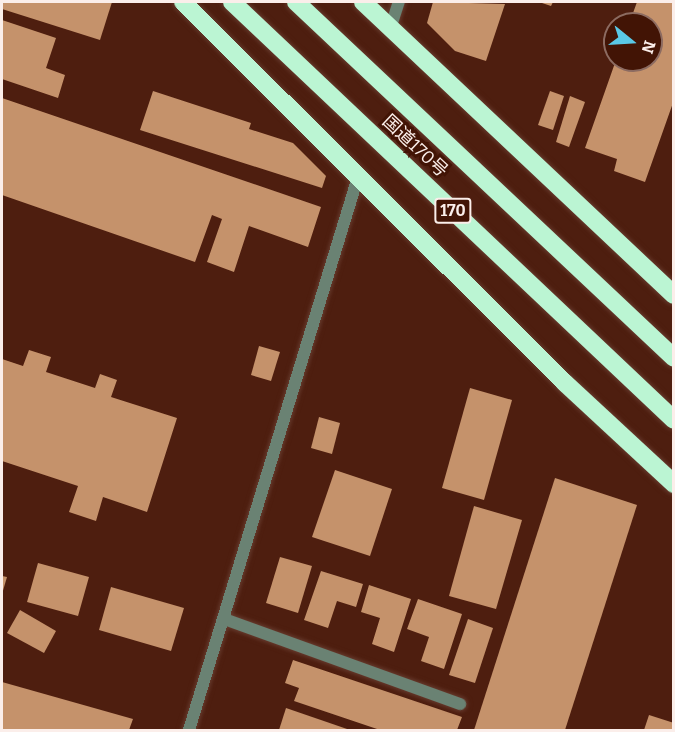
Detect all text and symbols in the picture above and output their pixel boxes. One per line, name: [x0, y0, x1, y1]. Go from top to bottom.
north arrow: [603, 12, 663, 72]
text: N: [638, 38, 660, 56]
street label: 国道170号: [378, 110, 452, 182]
road number: 170: [434, 198, 472, 224]

